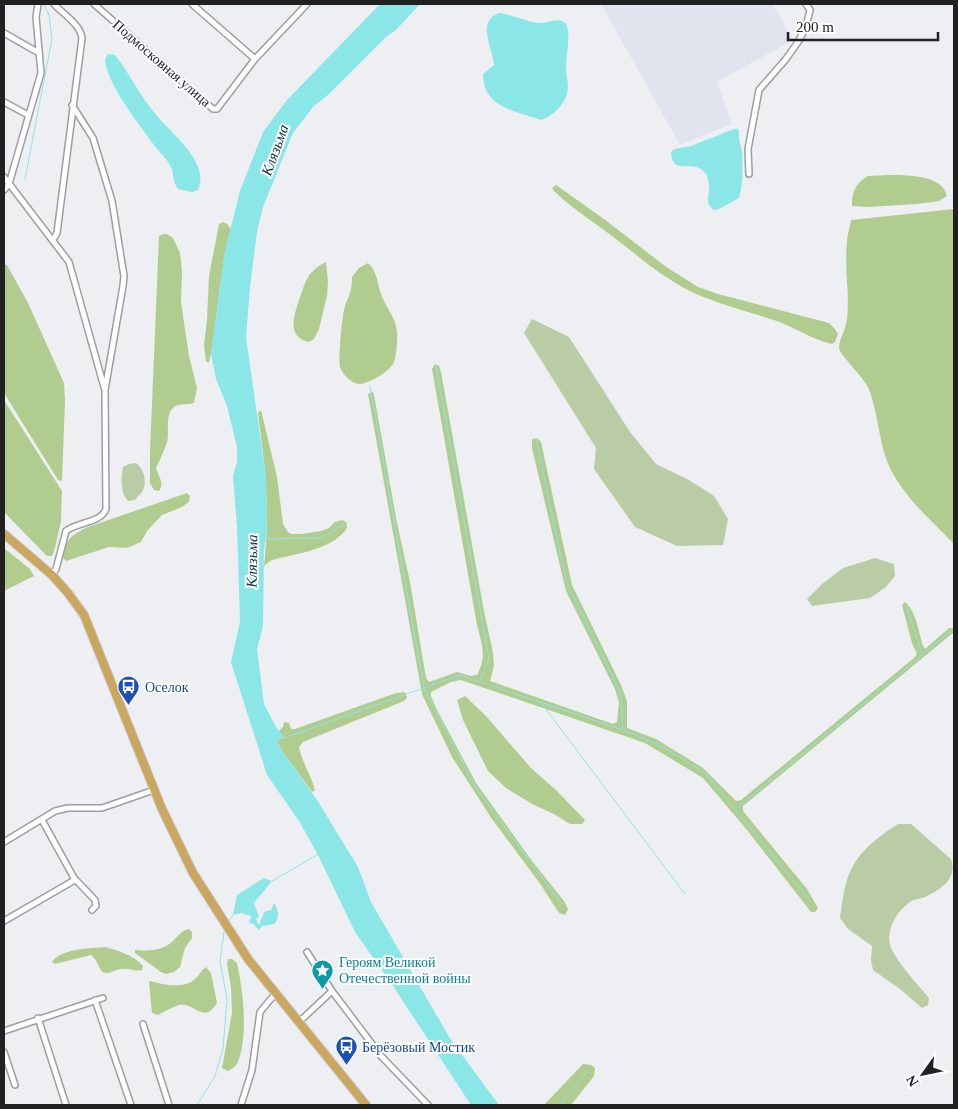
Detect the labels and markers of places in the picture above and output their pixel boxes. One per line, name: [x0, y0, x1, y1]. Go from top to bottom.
bus stop icon: Оселок: [117, 675, 141, 706]
place label: Оселок: [145, 680, 189, 695]
place label: Героям Великой Отечественной войны: [339, 955, 471, 986]
place icon: Героям Великой Отечественной войны: [311, 958, 335, 989]
bus stop icon: Берёзовый Мостик: [334, 1035, 358, 1066]
place label: Берёзовый Мостик: [362, 1040, 475, 1055]

